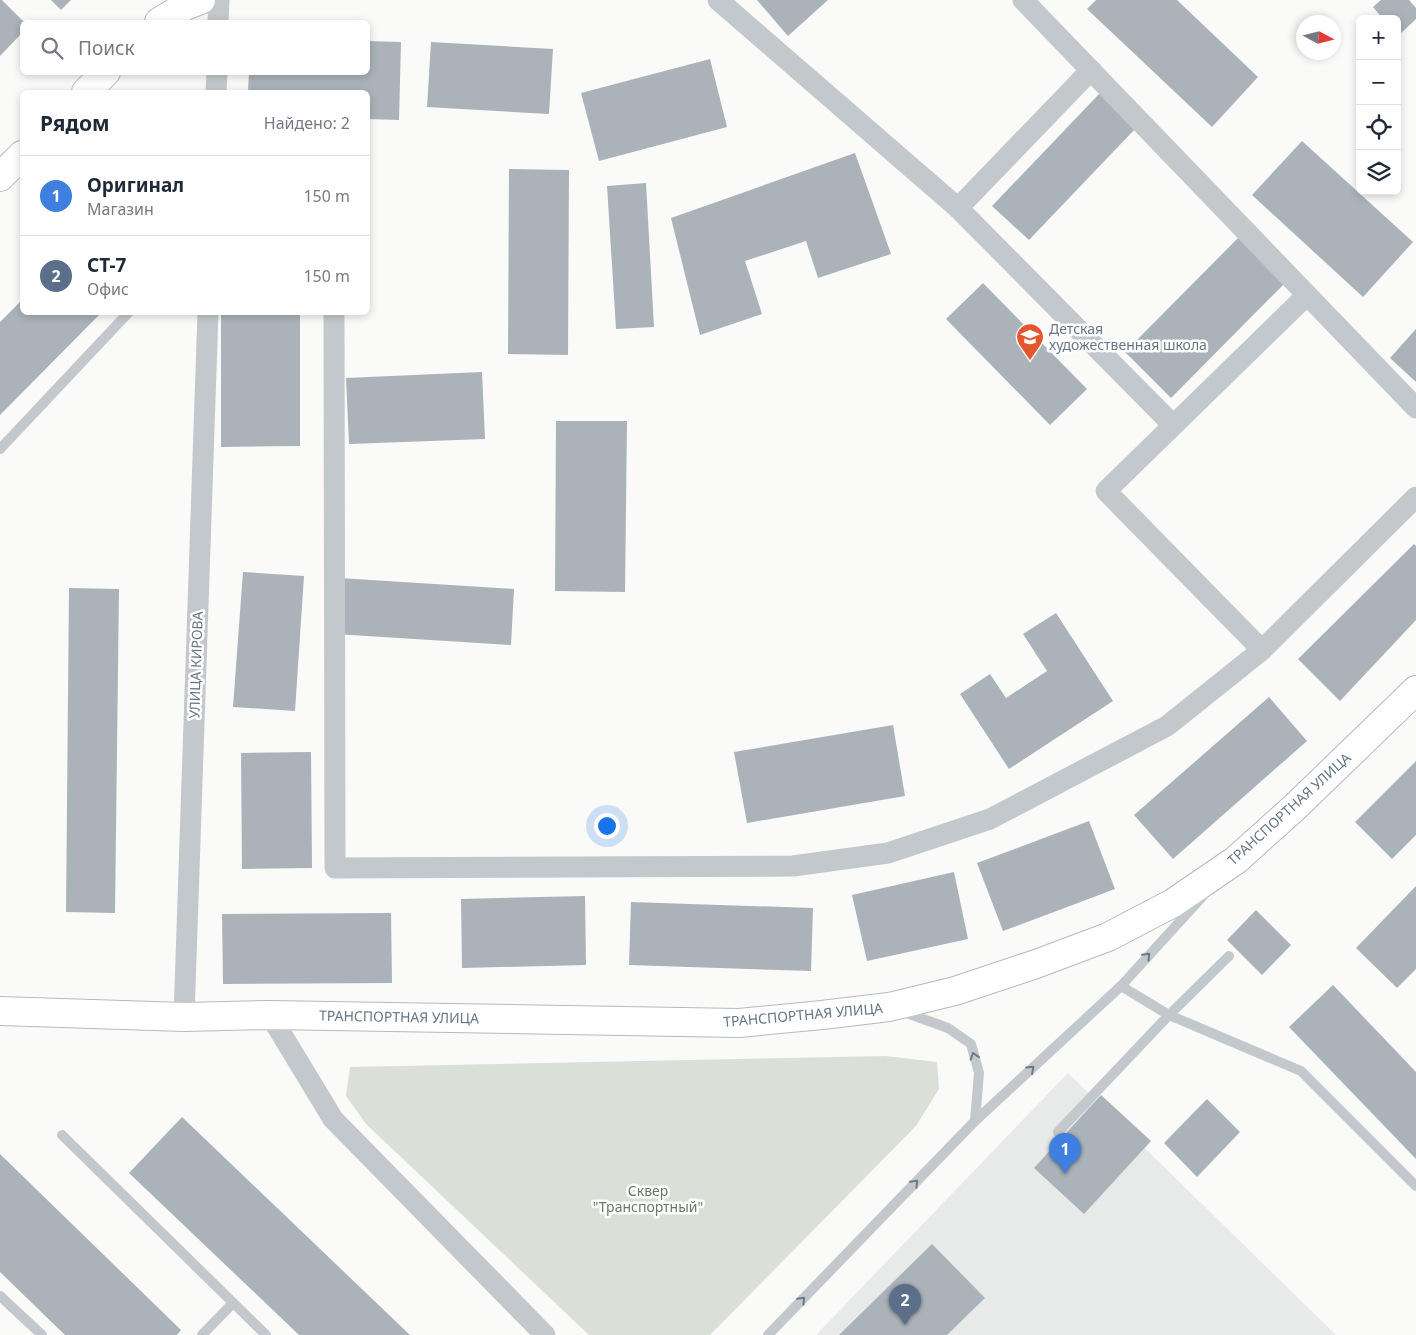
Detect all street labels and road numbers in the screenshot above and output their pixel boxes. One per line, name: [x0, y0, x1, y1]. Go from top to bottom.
street label: УЛИЦА КИРОВА: [184, 611, 207, 719]
street label: ТРАНСПОРТНАЯ УЛИЦА: [1223, 748, 1354, 869]
street label: ТРАНСПОРТНАЯ УЛИЦА: [722, 998, 884, 1031]
street label: ТРАНСПОРТНАЯ УЛИЦА: [319, 1006, 479, 1027]

